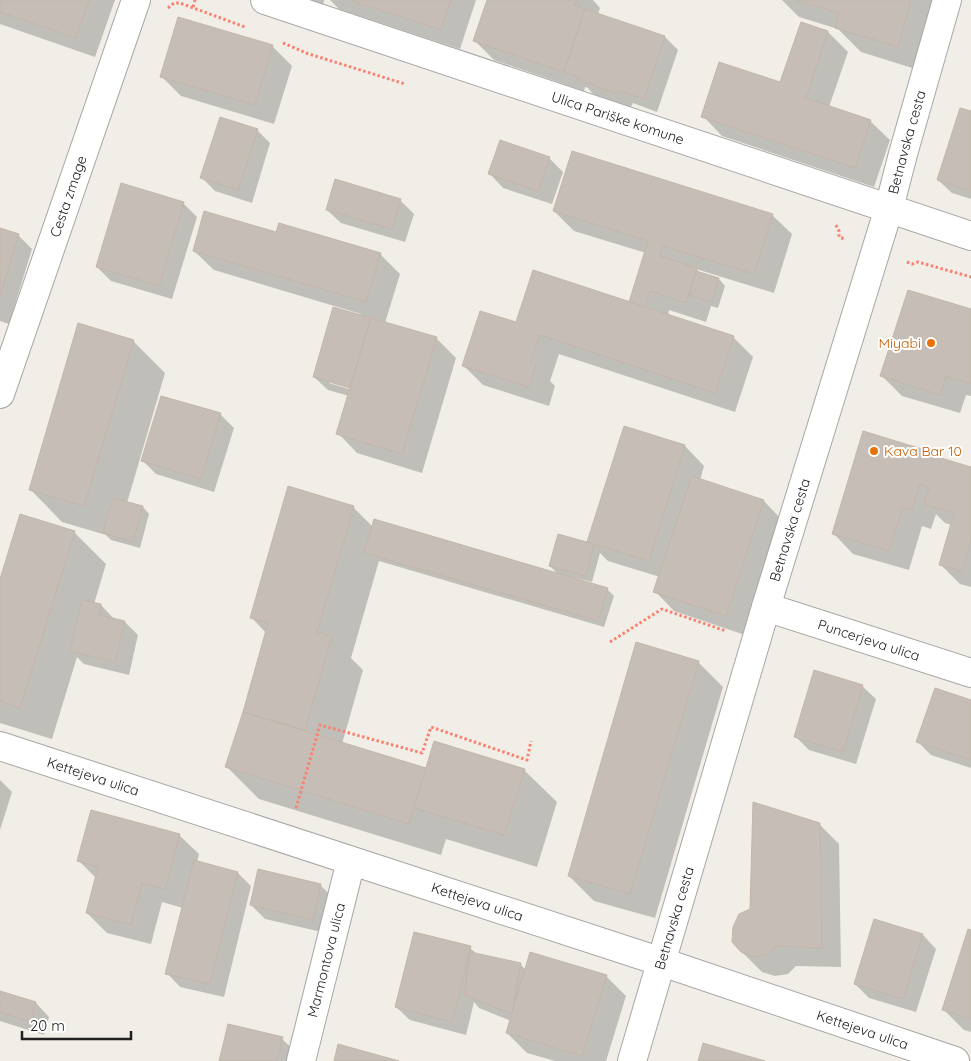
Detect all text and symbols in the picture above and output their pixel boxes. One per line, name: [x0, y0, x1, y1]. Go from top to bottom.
street label: Ulica Pariške komune: [549, 87, 687, 149]
street label: Betnavska cesta: [884, 88, 930, 196]
street label: Cesta zmage: [46, 153, 91, 240]
place label: Miyabi: [879, 334, 921, 352]
marker: Miyabi: [925, 337, 937, 349]
place label: Kava Bar 10: [884, 442, 962, 460]
marker: Kava Bar 10: [868, 445, 880, 457]
street label: Betnavska cesta: [765, 476, 814, 584]
street label: Puncerjeva ulica: [816, 615, 922, 665]
street label: Kettejeva ulica: [45, 753, 141, 800]
street label: Betnavska cesta: [650, 864, 698, 972]
street label: Kettejeva ulica: [429, 878, 526, 925]
street label: Marmontova ulica: [303, 901, 349, 1019]
street label: Kettejeva ulica: [814, 1006, 911, 1054]
scale bar: [22, 1008, 131, 1040]
text: 20 m: [30, 1016, 65, 1035]

